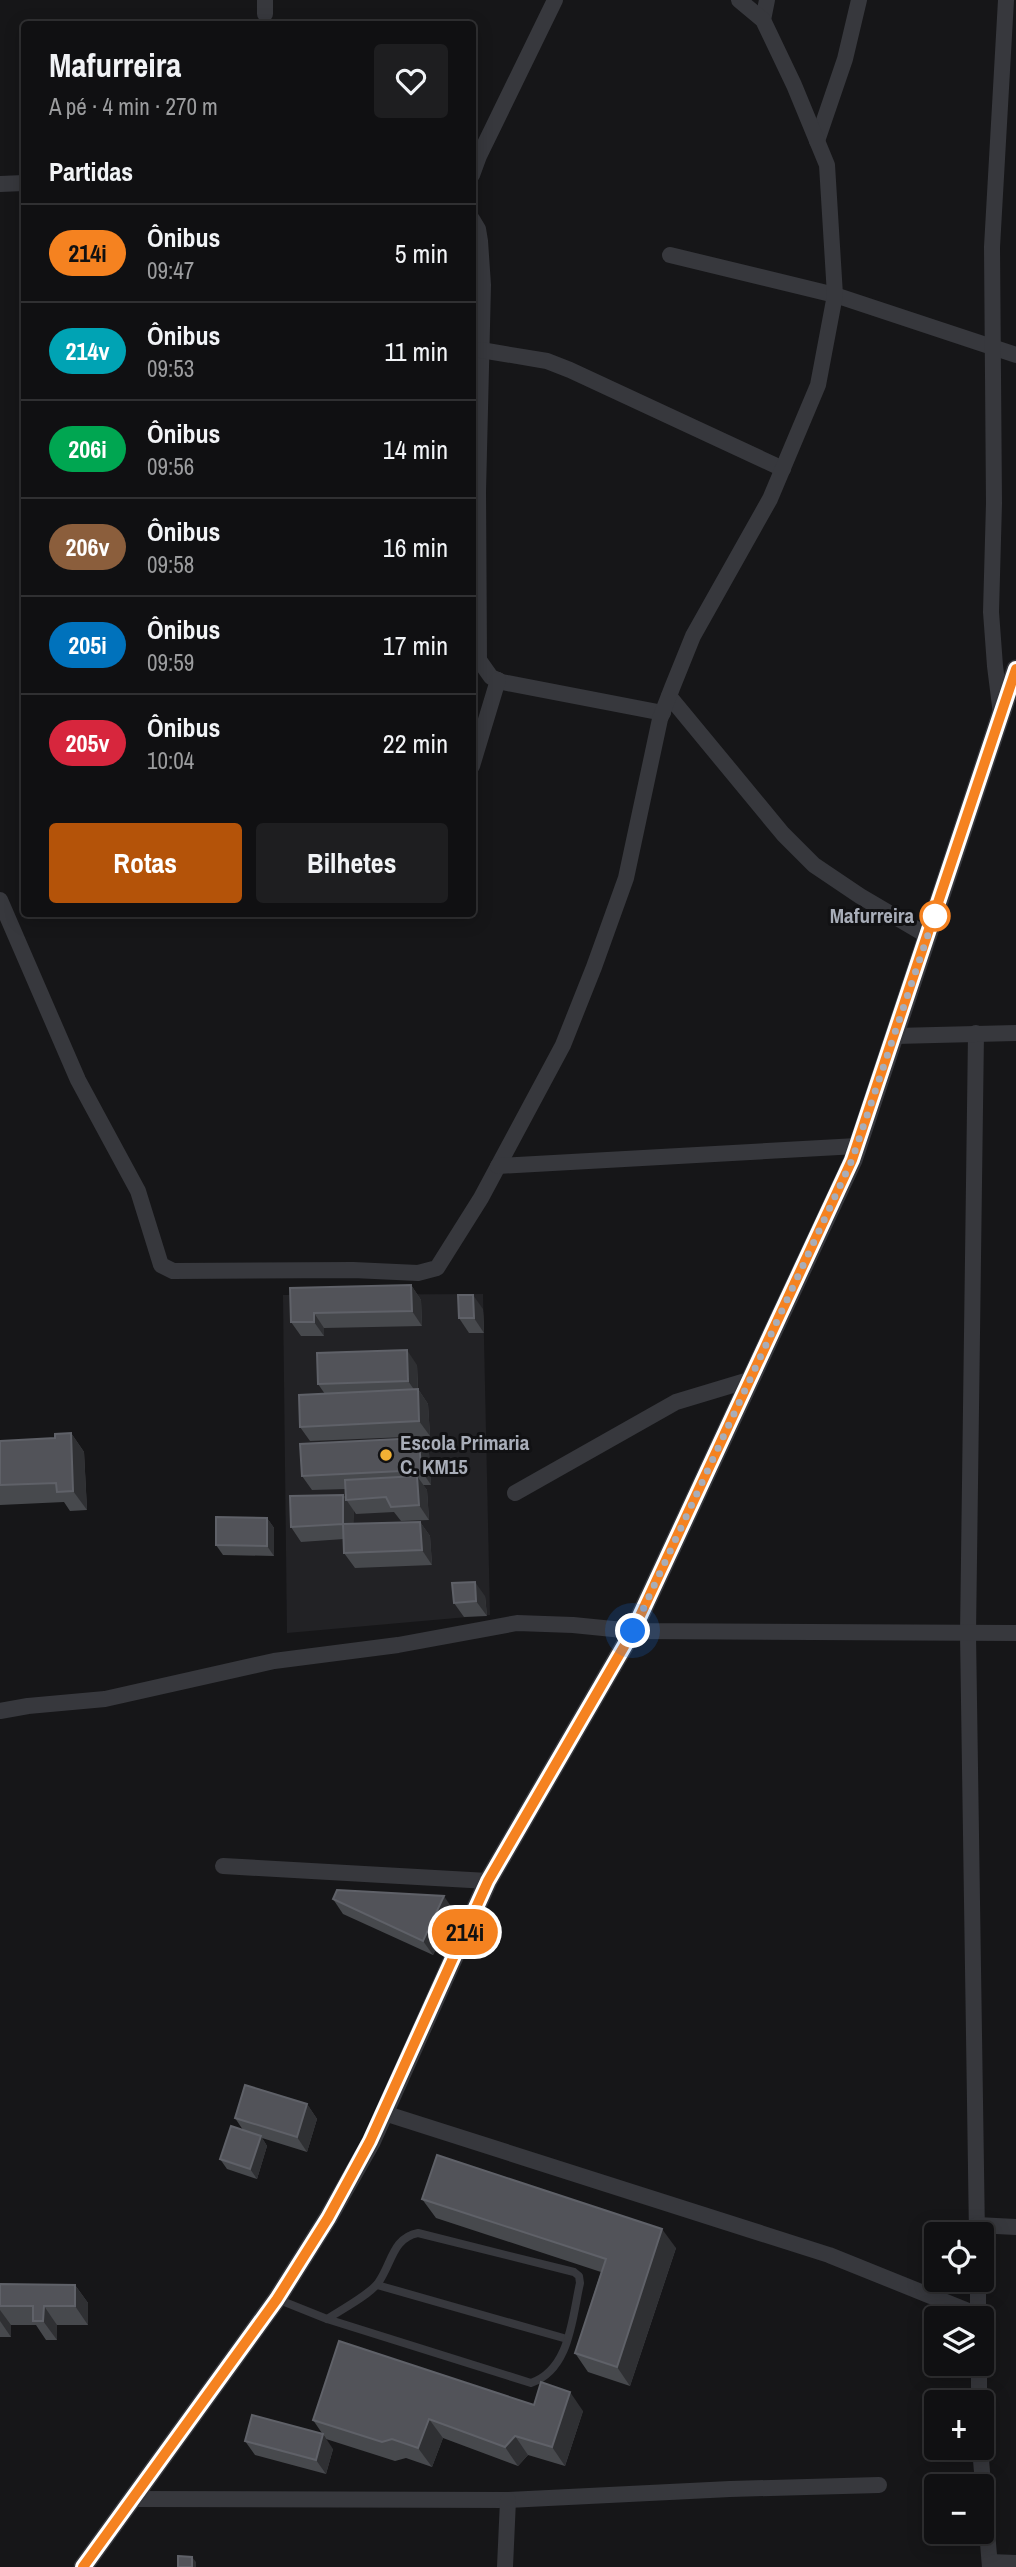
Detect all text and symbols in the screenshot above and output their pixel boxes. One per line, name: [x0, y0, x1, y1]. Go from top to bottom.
text: Mafurreira: [49, 43, 181, 87]
button: heart: [374, 44, 448, 118]
text: A pé · 4 min · 270 m: [49, 91, 218, 122]
text: Partidas: [49, 154, 133, 189]
text: Ônibus: [147, 220, 220, 255]
text: 5 min: [395, 236, 448, 271]
text: 214i: [68, 237, 107, 269]
text: 09:47: [147, 255, 194, 286]
text: Ônibus: [147, 318, 220, 353]
text: 11 min: [384, 334, 448, 369]
text: 214v: [66, 335, 109, 367]
text: 09:53: [147, 353, 194, 384]
text: Ônibus: [147, 416, 220, 451]
text: 14 min: [383, 432, 448, 467]
text: 206i: [68, 433, 107, 465]
text: 09:56: [147, 451, 194, 482]
text: Ônibus: [147, 514, 220, 549]
text: 16 min: [383, 530, 448, 565]
text: 206v: [66, 531, 109, 563]
text: 09:58: [147, 549, 194, 580]
text: Ônibus: [147, 612, 220, 647]
text: 17 min: [383, 628, 448, 663]
text: 205i: [68, 629, 107, 661]
text: 09:59: [147, 647, 194, 678]
text: Ônibus: [147, 710, 220, 745]
text: 22 min: [383, 726, 448, 761]
text: 205v: [66, 727, 109, 759]
text: 10:04: [147, 745, 194, 776]
button: Rotas: [49, 823, 242, 903]
button: Bilhetes: [256, 823, 448, 903]
place label: Mafurreira: [830, 901, 914, 930]
marker: Mafurreira: [920, 901, 950, 931]
place label: Escola Primaria C. KM15: [400, 1428, 530, 1481]
marker: Escola Primaria C. KM15: [378, 1447, 394, 1463]
your location: [615, 1613, 650, 1648]
line badge: 214i: [416, 1909, 514, 1955]
text: 214i: [446, 1916, 484, 1948]
map controls: [924, 2222, 994, 2544]
button: locate: [924, 2222, 994, 2292]
button: layers: [924, 2306, 994, 2376]
button: +: [924, 2390, 994, 2460]
button: −: [924, 2474, 994, 2544]

